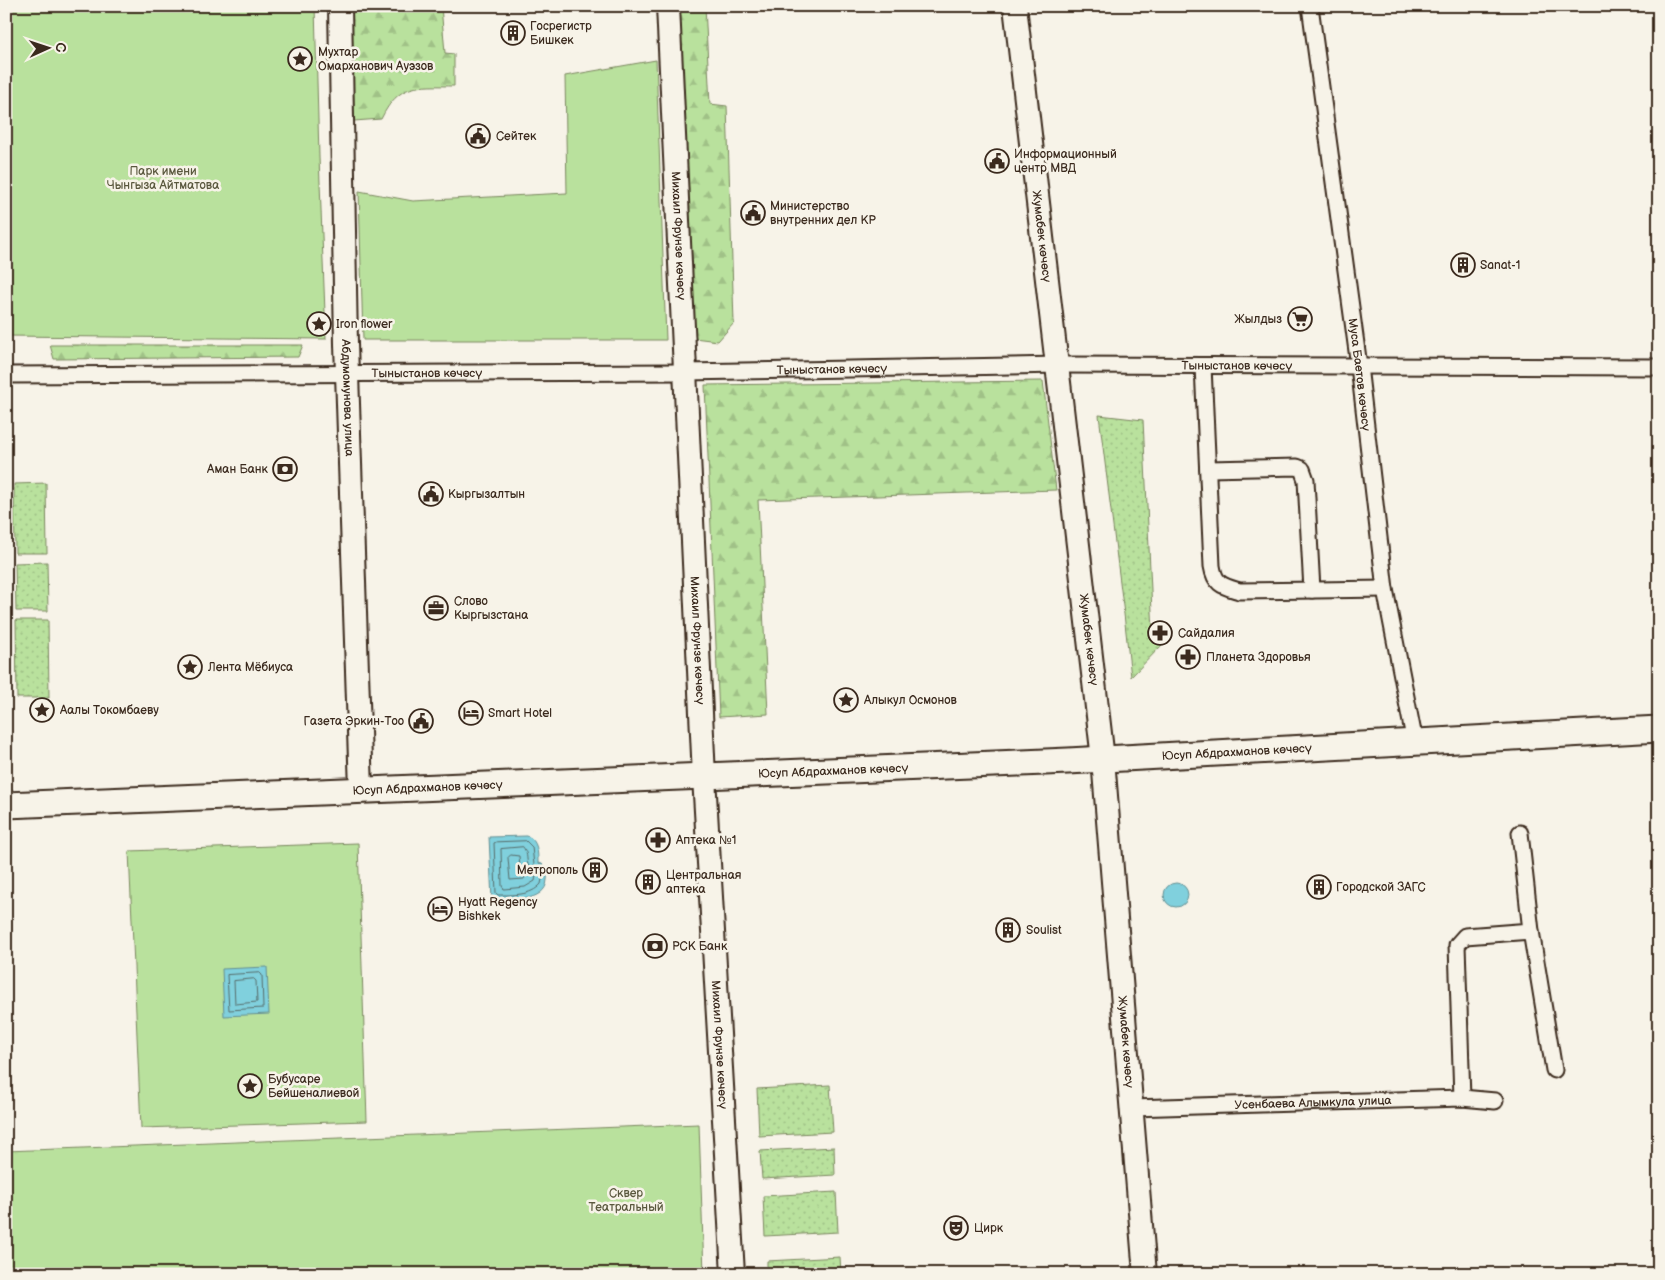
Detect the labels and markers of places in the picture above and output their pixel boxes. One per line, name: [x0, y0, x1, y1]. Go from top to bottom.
place label: Госрегистр Бишкек: [530, 19, 592, 48]
building icon: Госрегистр Бишкек: [500, 20, 526, 46]
place label: Мухтар Омарханович Ауэзов: [318, 45, 434, 74]
place icon: Мухтар Омарханович Ауэзов: [287, 46, 313, 72]
public building icon: Сейтек: [465, 123, 491, 149]
place label: Сейтек: [496, 129, 537, 144]
place label: Информационный центр МВД: [1014, 147, 1117, 176]
public building icon: Информационный центр МВД: [984, 148, 1010, 174]
place label: Министерство внутренних дел КР: [770, 199, 876, 228]
public building icon: Министерство внутренних дел КР: [740, 200, 766, 226]
building icon: Sanat-1: [1450, 252, 1476, 278]
place label: Sanat-1: [1480, 258, 1520, 273]
supermarket icon: Жылдыз: [1287, 306, 1313, 332]
place icon: Iron flower: [306, 311, 332, 337]
place label: Жылдыз: [1234, 312, 1282, 327]
place label: Iron flower: [336, 317, 393, 332]
bank icon: Аман Банк: [272, 456, 298, 482]
place label: Аман Банк: [206, 462, 269, 477]
public building icon: Кыргызалтын: [418, 481, 444, 507]
place label: Кыргызалтын: [448, 487, 525, 502]
place label: Слово Кыргызстана: [454, 594, 528, 623]
office icon: Слово Кыргызстана: [423, 595, 449, 621]
pharmacy icon: Сайдалия: [1147, 620, 1173, 646]
place label: Сайдалия: [1178, 626, 1235, 641]
pharmacy icon: Планета Здоровья: [1175, 644, 1201, 670]
place label: Планета Здоровья: [1206, 650, 1311, 665]
place icon: Лента Мёбиуса: [177, 654, 203, 680]
place label: Лента Мёбиуса: [207, 660, 293, 675]
place icon: Алыкул Осмонов: [833, 687, 859, 713]
place label: Алыкул Осмонов: [863, 693, 957, 708]
place icon: Аалы Токомбаеву: [29, 697, 55, 723]
hotel icon: Smart Hotel: [458, 700, 484, 726]
place label: Аалы Токомбаеву: [59, 703, 159, 718]
place label: Smart Hotel: [488, 706, 552, 721]
public building icon: Газета Эркин-Тоо: [408, 708, 434, 734]
place label: Газета Эркин-Тоо: [303, 714, 404, 729]
pharmacy icon: Аптека №1: [645, 827, 671, 853]
place label: Аптека №1: [675, 833, 737, 848]
building icon: Метрополь: [582, 857, 608, 883]
place label: Метрополь: [517, 863, 578, 878]
place label: Центральная аптека: [666, 868, 742, 897]
building icon: Центральная аптека: [635, 869, 661, 895]
building icon: Городской ЗАГС: [1306, 874, 1332, 900]
place label: Городской ЗАГС: [1336, 880, 1426, 895]
place label: Hyatt Regency Bishkek: [458, 895, 538, 924]
hotel icon: Hyatt Regency Bishkek: [427, 896, 453, 922]
building icon: Soulist: [995, 917, 1021, 943]
place label: Soulist: [1026, 923, 1062, 938]
bank icon: РСК Банк: [642, 933, 668, 959]
place label: РСК Банк: [672, 939, 728, 954]
place label: Бубусаре Бейшеналиевой: [268, 1072, 359, 1101]
place icon: Бубусаре Бейшеналиевой: [237, 1073, 263, 1099]
theatre icon: Цирк: [943, 1215, 969, 1241]
place label: Цирк: [974, 1221, 1004, 1236]

